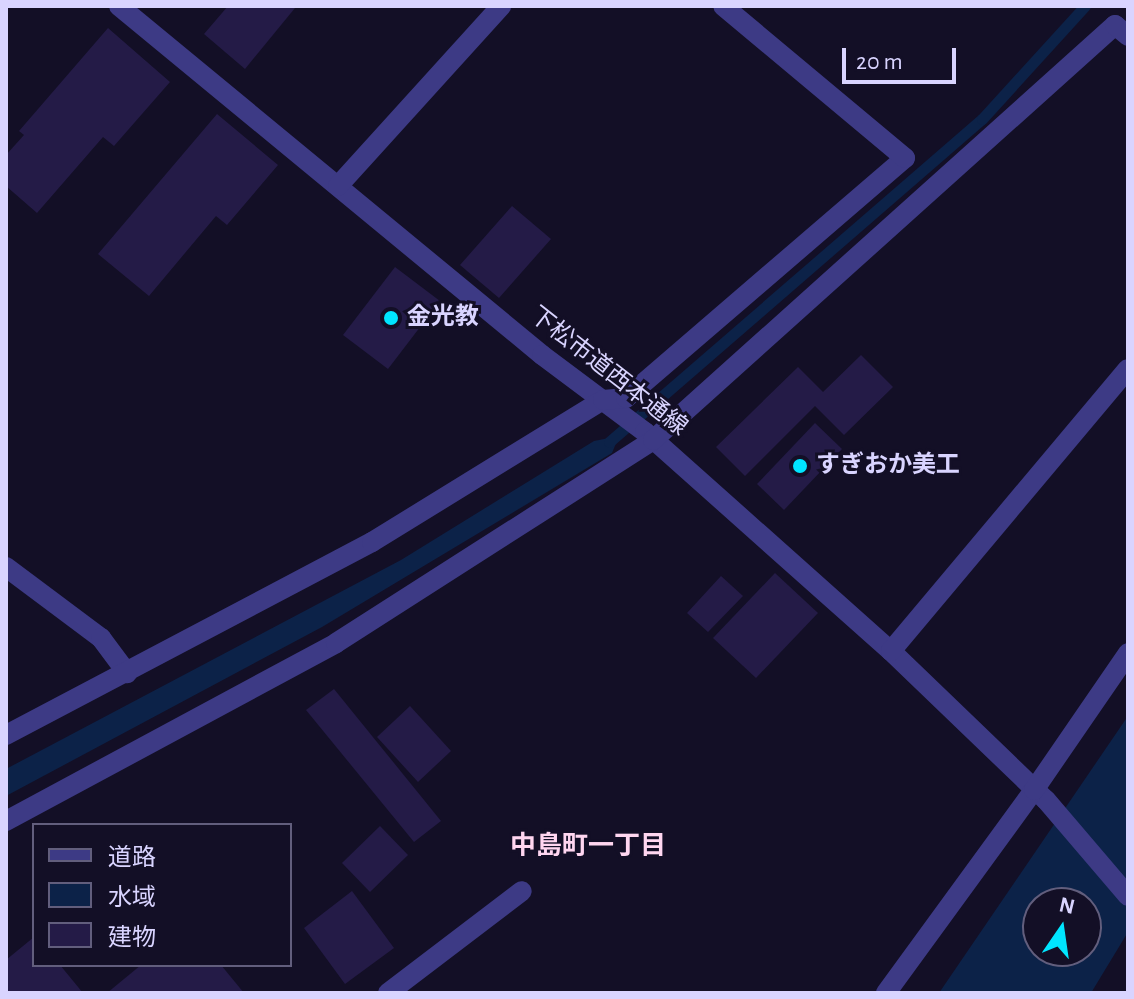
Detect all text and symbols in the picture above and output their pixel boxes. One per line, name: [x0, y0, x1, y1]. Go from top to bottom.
scale bar: [846, 32, 960, 82]
text: 20 m: [856, 50, 903, 74]
street label: 下松市道西本通線: [523, 302, 693, 442]
place label: 金光教: [407, 304, 479, 332]
marker: 金光教: [382, 309, 400, 327]
place label: すぎおか美工: [816, 452, 960, 480]
marker: すぎおか美工: [791, 457, 809, 475]
legend: [32, 823, 292, 967]
district label: 中島町一丁目: [510, 831, 666, 863]
text: 道路: [108, 846, 156, 870]
text: 水域: [108, 886, 156, 910]
north arrow: [1022, 887, 1102, 967]
text: N: [1057, 893, 1077, 918]
text: 建物: [108, 926, 156, 950]

